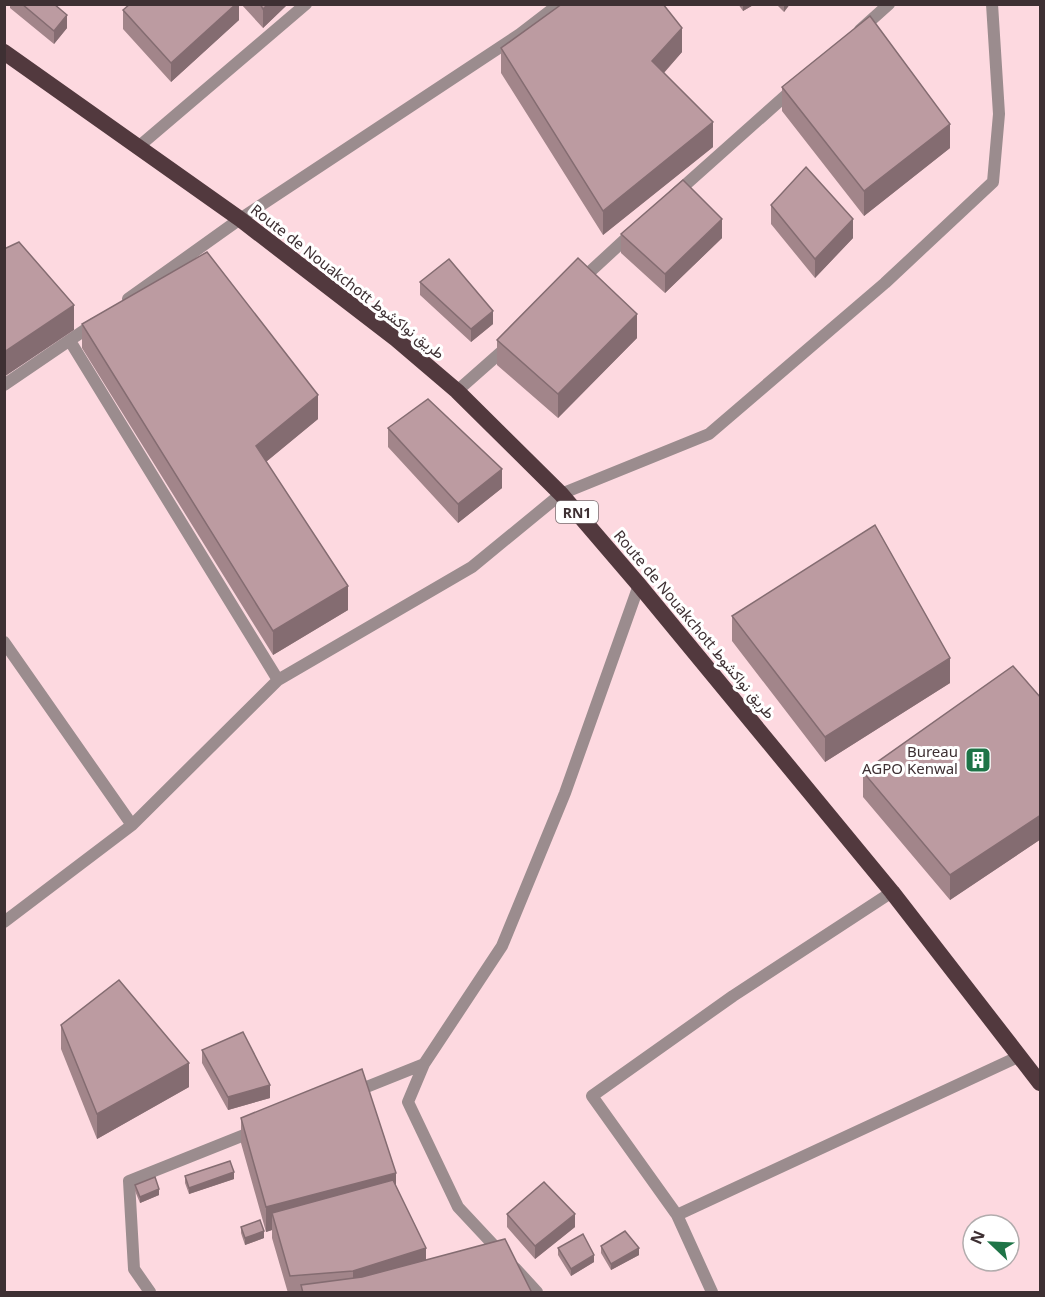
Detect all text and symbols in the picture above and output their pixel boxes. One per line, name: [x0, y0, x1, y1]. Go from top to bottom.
street label: Route de Nouakchott طريق نواكشوط: [246, 199, 449, 364]
road number: RN1: [556, 501, 598, 523]
street label: Route de Nouakchott طريق نواكشوط: [609, 525, 780, 723]
place label: Bureau AGPO Kenwal: [862, 741, 958, 778]
building icon: Bureau AGPO Kenwal: [963, 745, 993, 775]
north arrow: [961, 1213, 1021, 1273]
text: N: [965, 1227, 990, 1247]

